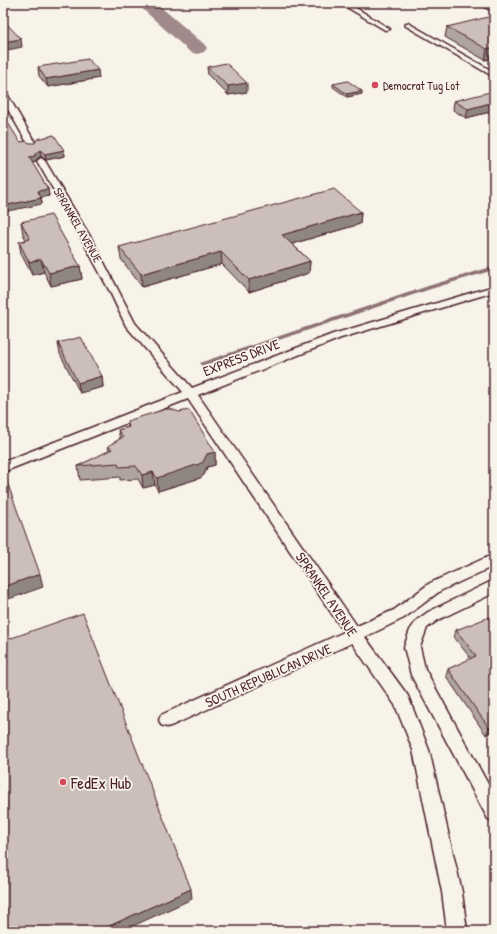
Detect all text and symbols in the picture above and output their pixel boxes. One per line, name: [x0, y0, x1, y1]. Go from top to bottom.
place label: Democrat Tug Lot: [383, 77, 460, 94]
marker: Democrat Tug Lot: [370, 80, 380, 90]
street label: SPRANKEL AVENUE: [50, 184, 107, 266]
street label: EXPRESS DRIVE: [200, 334, 282, 380]
street label: SPRANKEL AVENUE: [292, 548, 362, 640]
street label: SOUTH REPUBLICAN DRIVE: [202, 639, 334, 711]
place label: FedEx Hub: [70, 771, 132, 794]
marker: FedEx Hub: [58, 777, 68, 787]

